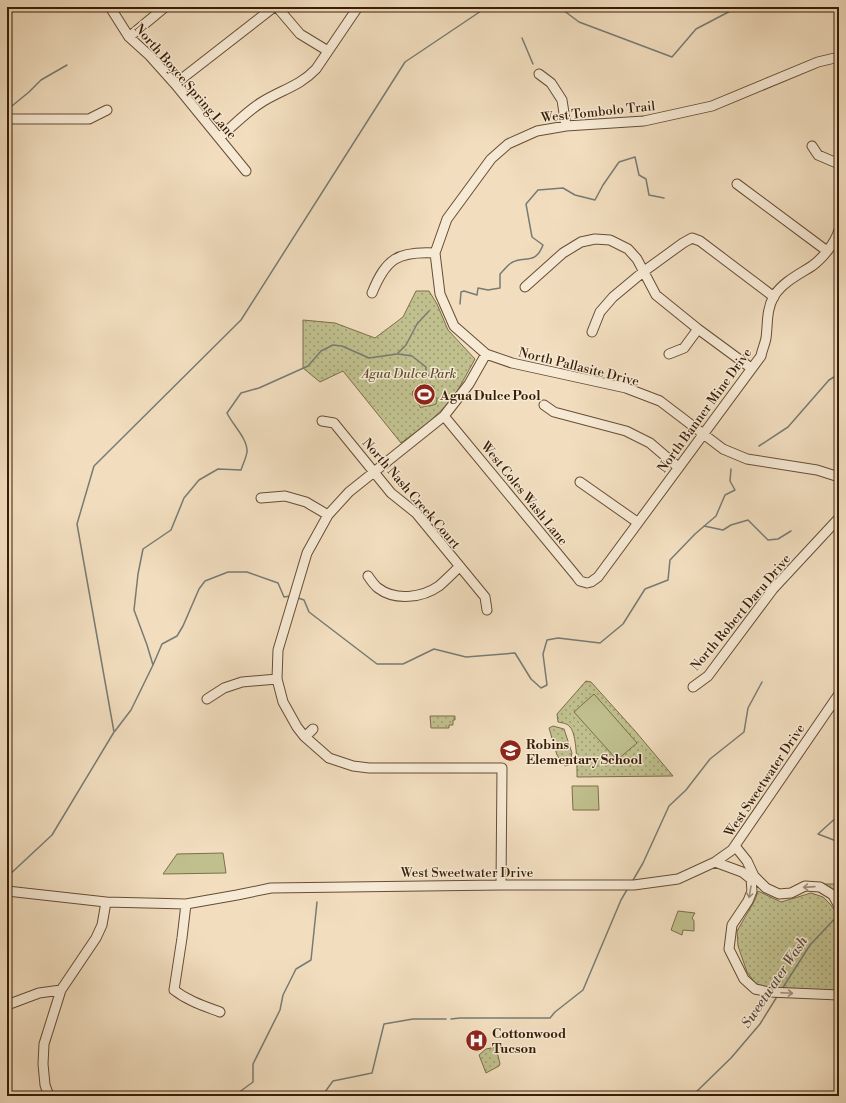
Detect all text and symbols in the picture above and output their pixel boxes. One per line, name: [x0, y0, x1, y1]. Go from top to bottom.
street label: North Boyce Spring Lane: [131, 21, 240, 143]
street label: West Tombolo Trail: [539, 98, 656, 126]
street label: North Pallasite Drive: [517, 344, 641, 390]
street label: North Banner Mine Drive: [654, 345, 756, 476]
park label: Agua Dulce Park: [360, 366, 457, 382]
sports icon: Agua Dulce Pool: [411, 382, 437, 408]
place label: Agua Dulce Pool: [439, 388, 541, 404]
street label: North Nash Creek Court: [359, 435, 464, 553]
street label: West Coles Wash Lane: [477, 438, 571, 549]
street label: North Robert Daru Drive: [687, 551, 794, 674]
street label: West Sweetwater Drive: [721, 721, 809, 841]
place label: Robins Elementary School: [526, 737, 643, 768]
school or university icon: Robins Elementary School: [498, 738, 524, 764]
street label: West Sweetwater Drive: [400, 865, 534, 881]
one-way arrow: [803, 884, 816, 891]
one-way arrow: [746, 885, 754, 898]
water label: Sweetwater Wash: [738, 933, 812, 1032]
one-way arrow: [780, 990, 793, 997]
place label: Cottonwood Tucson: [492, 1026, 566, 1057]
hospital icon: Cottonwood Tucson: [464, 1027, 490, 1053]

